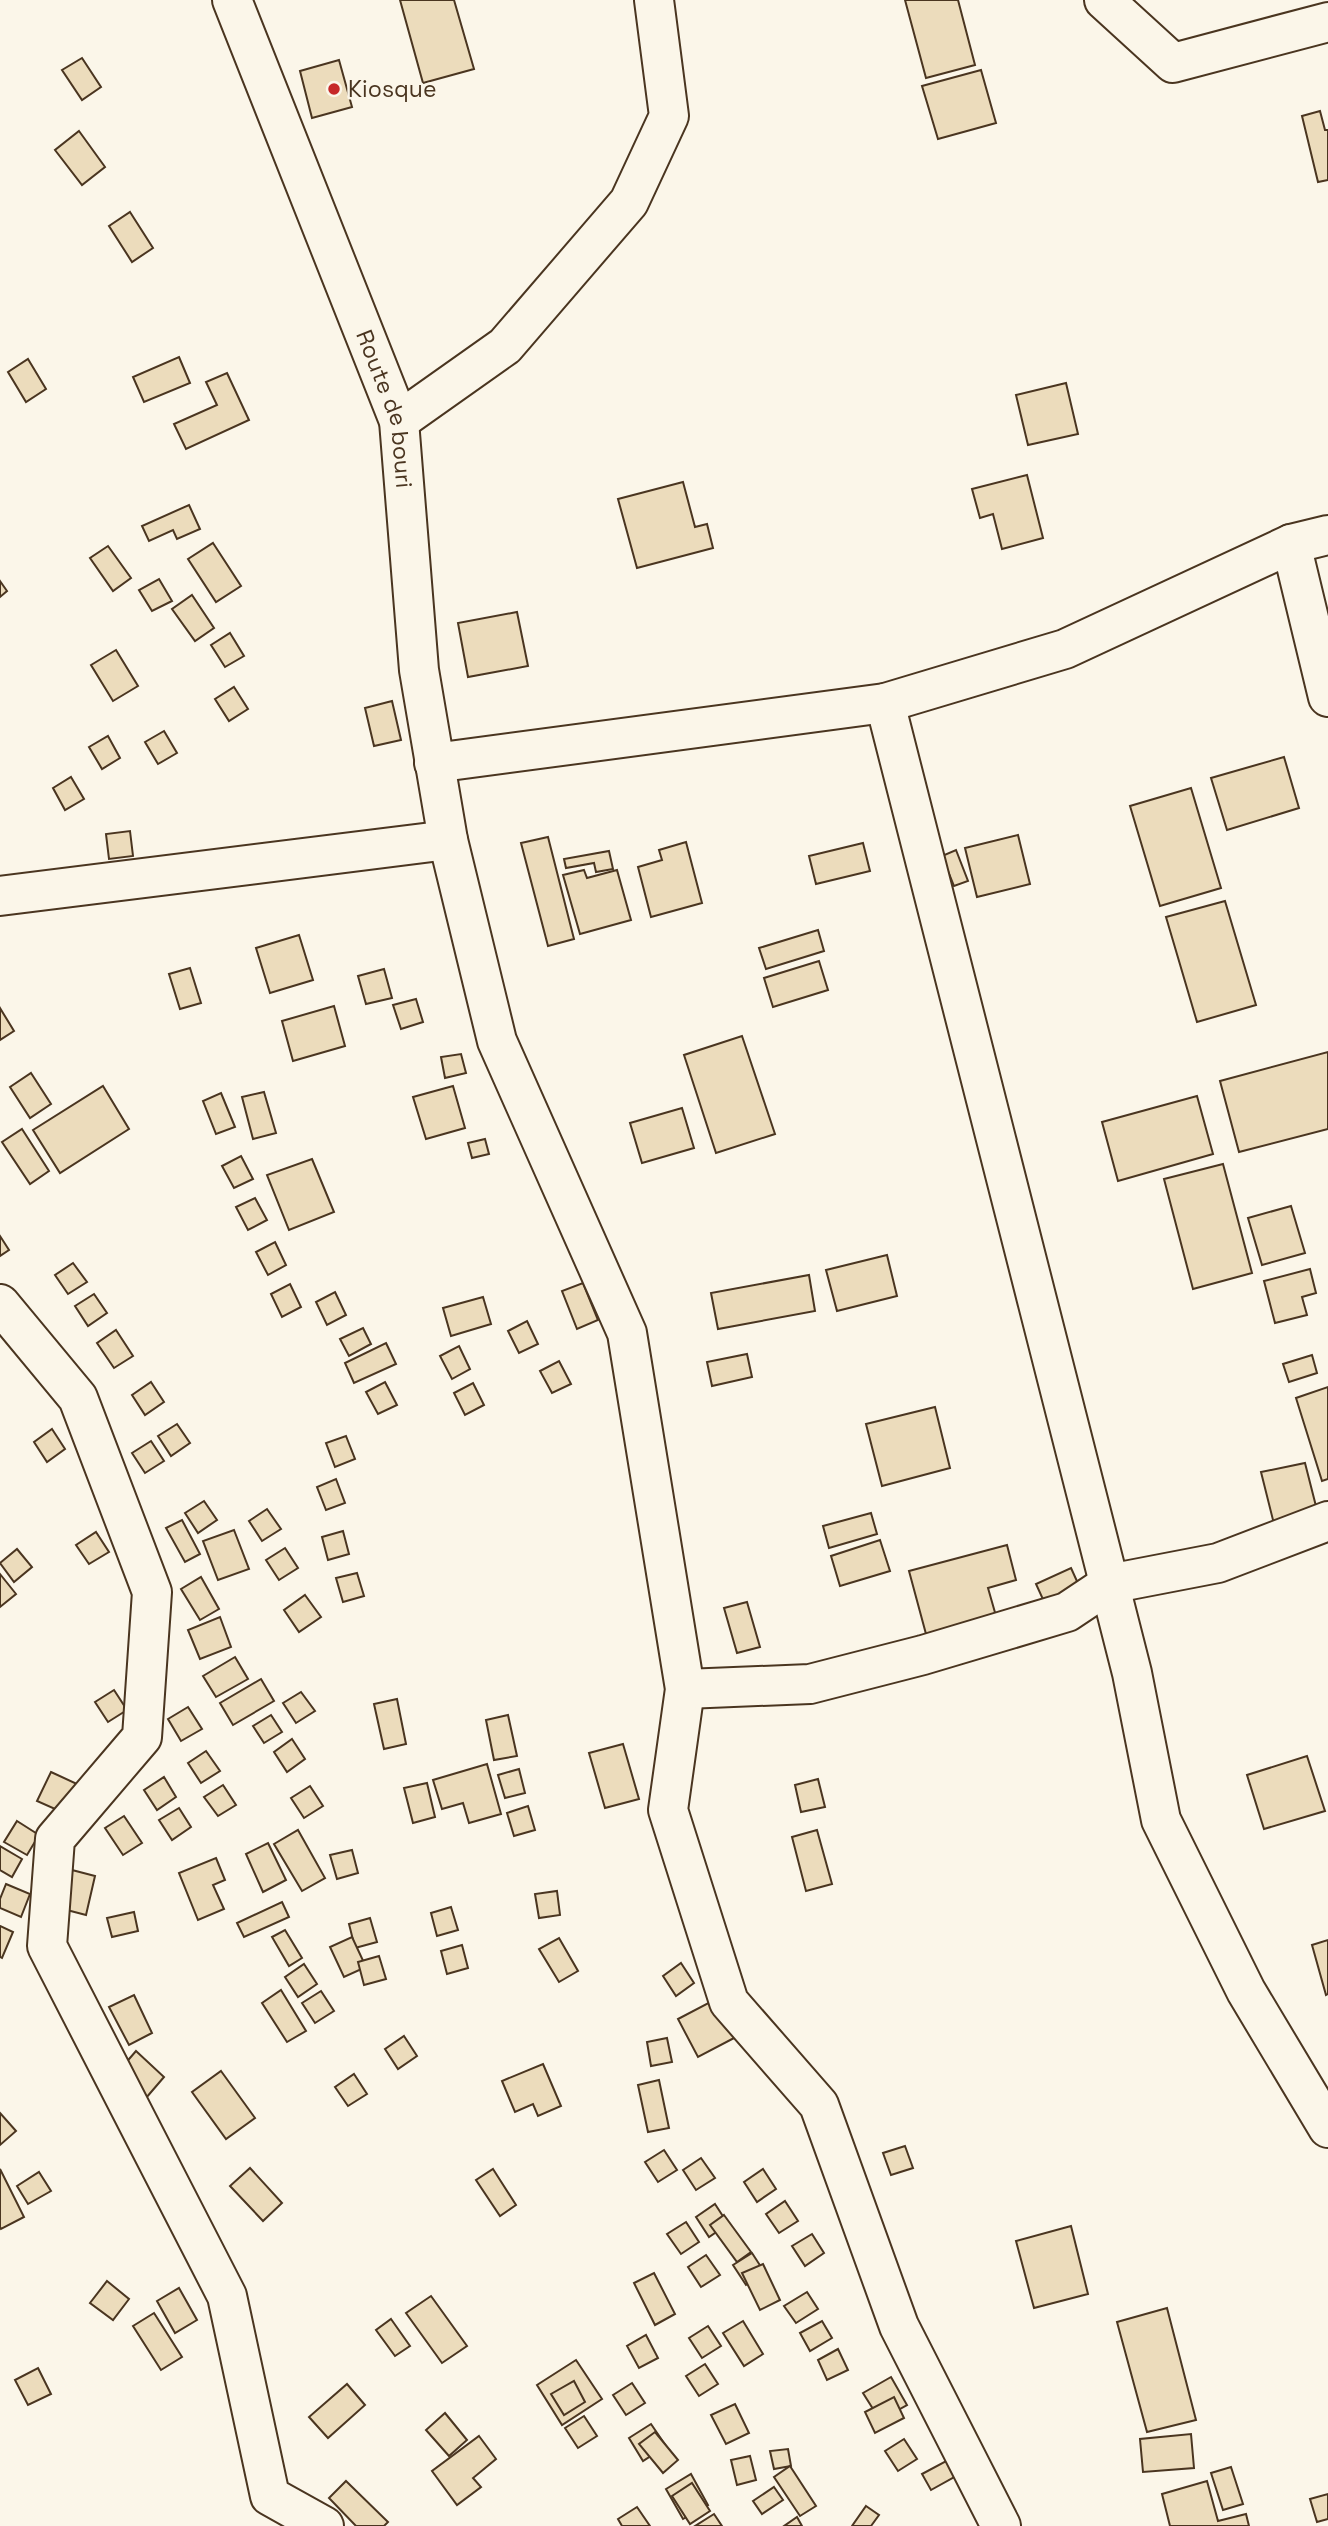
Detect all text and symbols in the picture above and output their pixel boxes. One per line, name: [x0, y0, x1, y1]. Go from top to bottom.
place label: Kiosque: [348, 74, 437, 104]
marker: Kiosque: [326, 81, 342, 97]
street label: Route de bouri: [349, 325, 419, 489]

